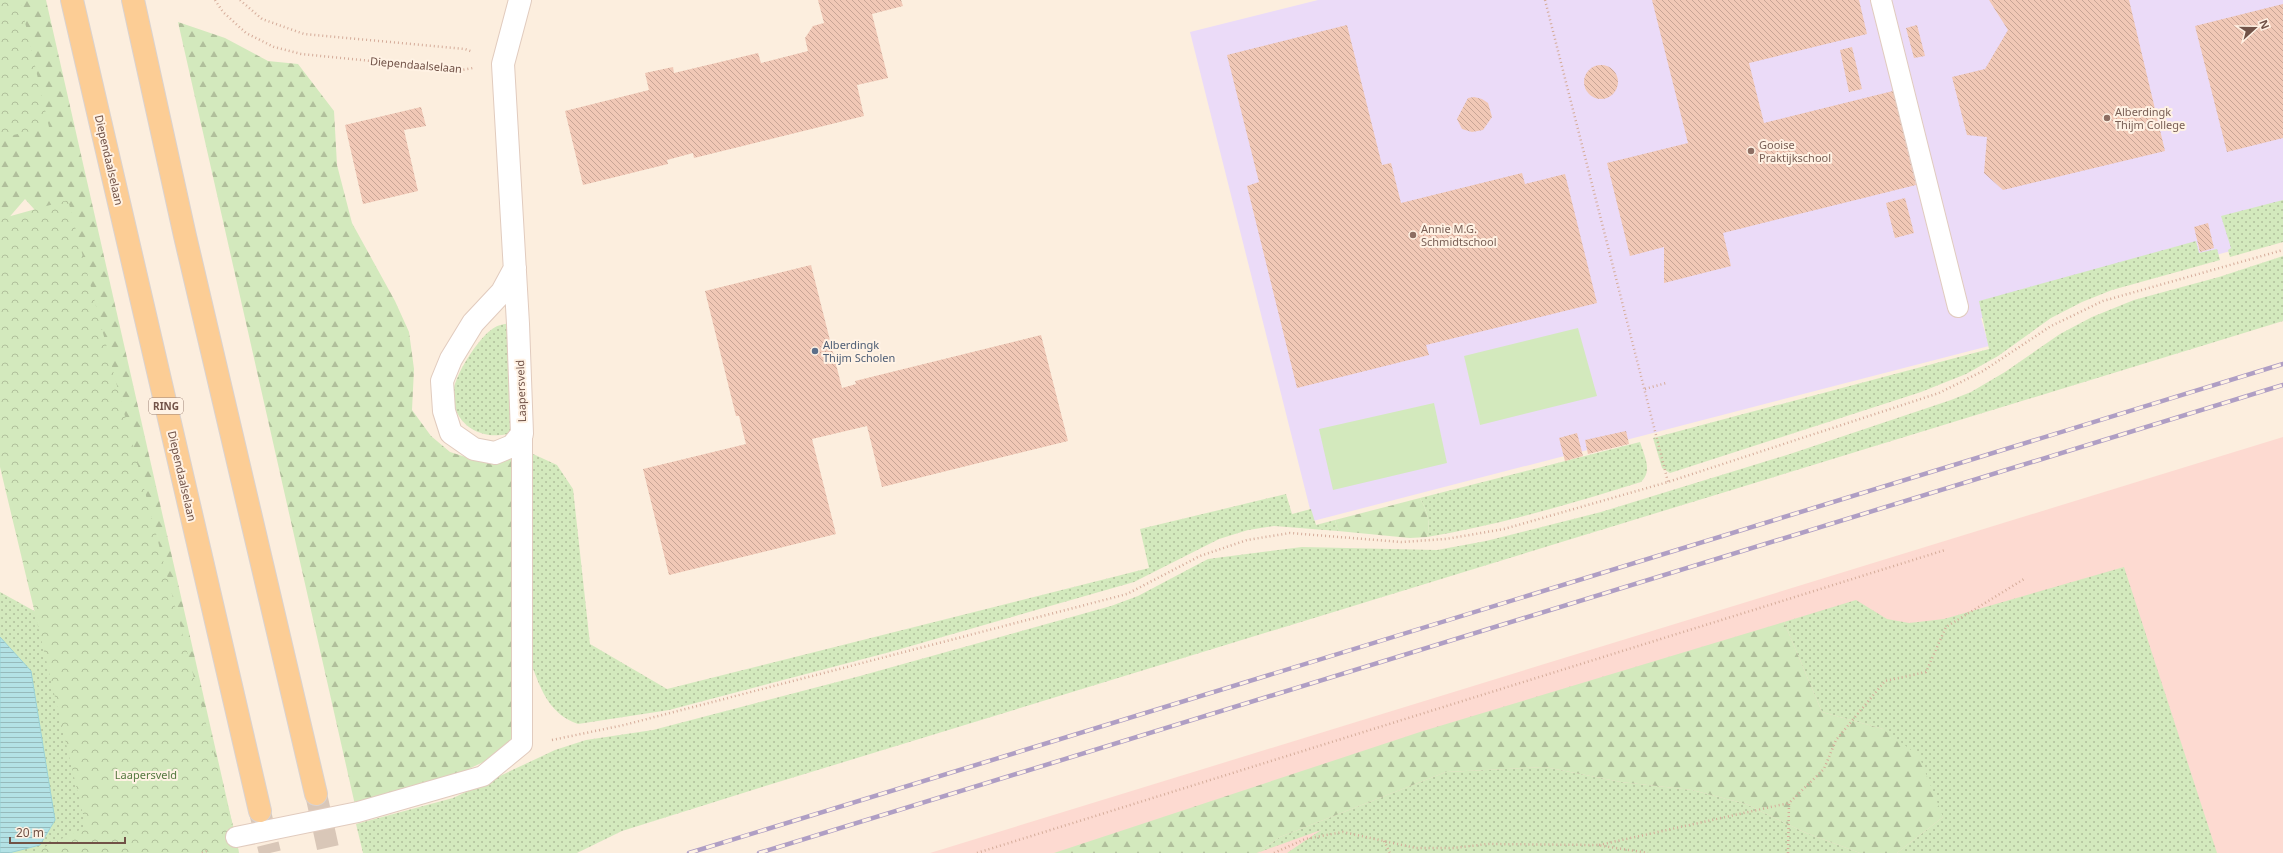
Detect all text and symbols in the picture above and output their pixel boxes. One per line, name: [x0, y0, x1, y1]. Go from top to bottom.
north arrow: [2235, 8, 2275, 48]
text: N: [2256, 17, 2273, 31]
street label: Diependaalselaan: [369, 53, 463, 76]
place label: Alberdingk Thijm College: [2115, 104, 2185, 132]
street label: Diependaalselaan: [92, 113, 127, 207]
marker: Alberdingk Thijm College: [2102, 113, 2112, 123]
place label: Gooise Praktijkschool: [1759, 137, 1831, 165]
marker: Gooise Praktijkschool: [1746, 146, 1756, 156]
place label: Annie M.G. Schmidtschool: [1421, 221, 1496, 249]
marker: Annie M.G. Schmidtschool: [1408, 230, 1418, 240]
place label: Alberdingk Thijm Scholen: [823, 337, 895, 365]
marker: Alberdingk Thijm Scholen: [810, 346, 820, 356]
street label: Laapersveld: [512, 360, 529, 422]
road number: RING: [149, 398, 183, 414]
street label: Diependaalselaan: [165, 429, 200, 523]
park label: Laapersveld: [115, 767, 177, 782]
scale bar: [10, 819, 125, 845]
text: 20 m: [16, 824, 44, 841]

